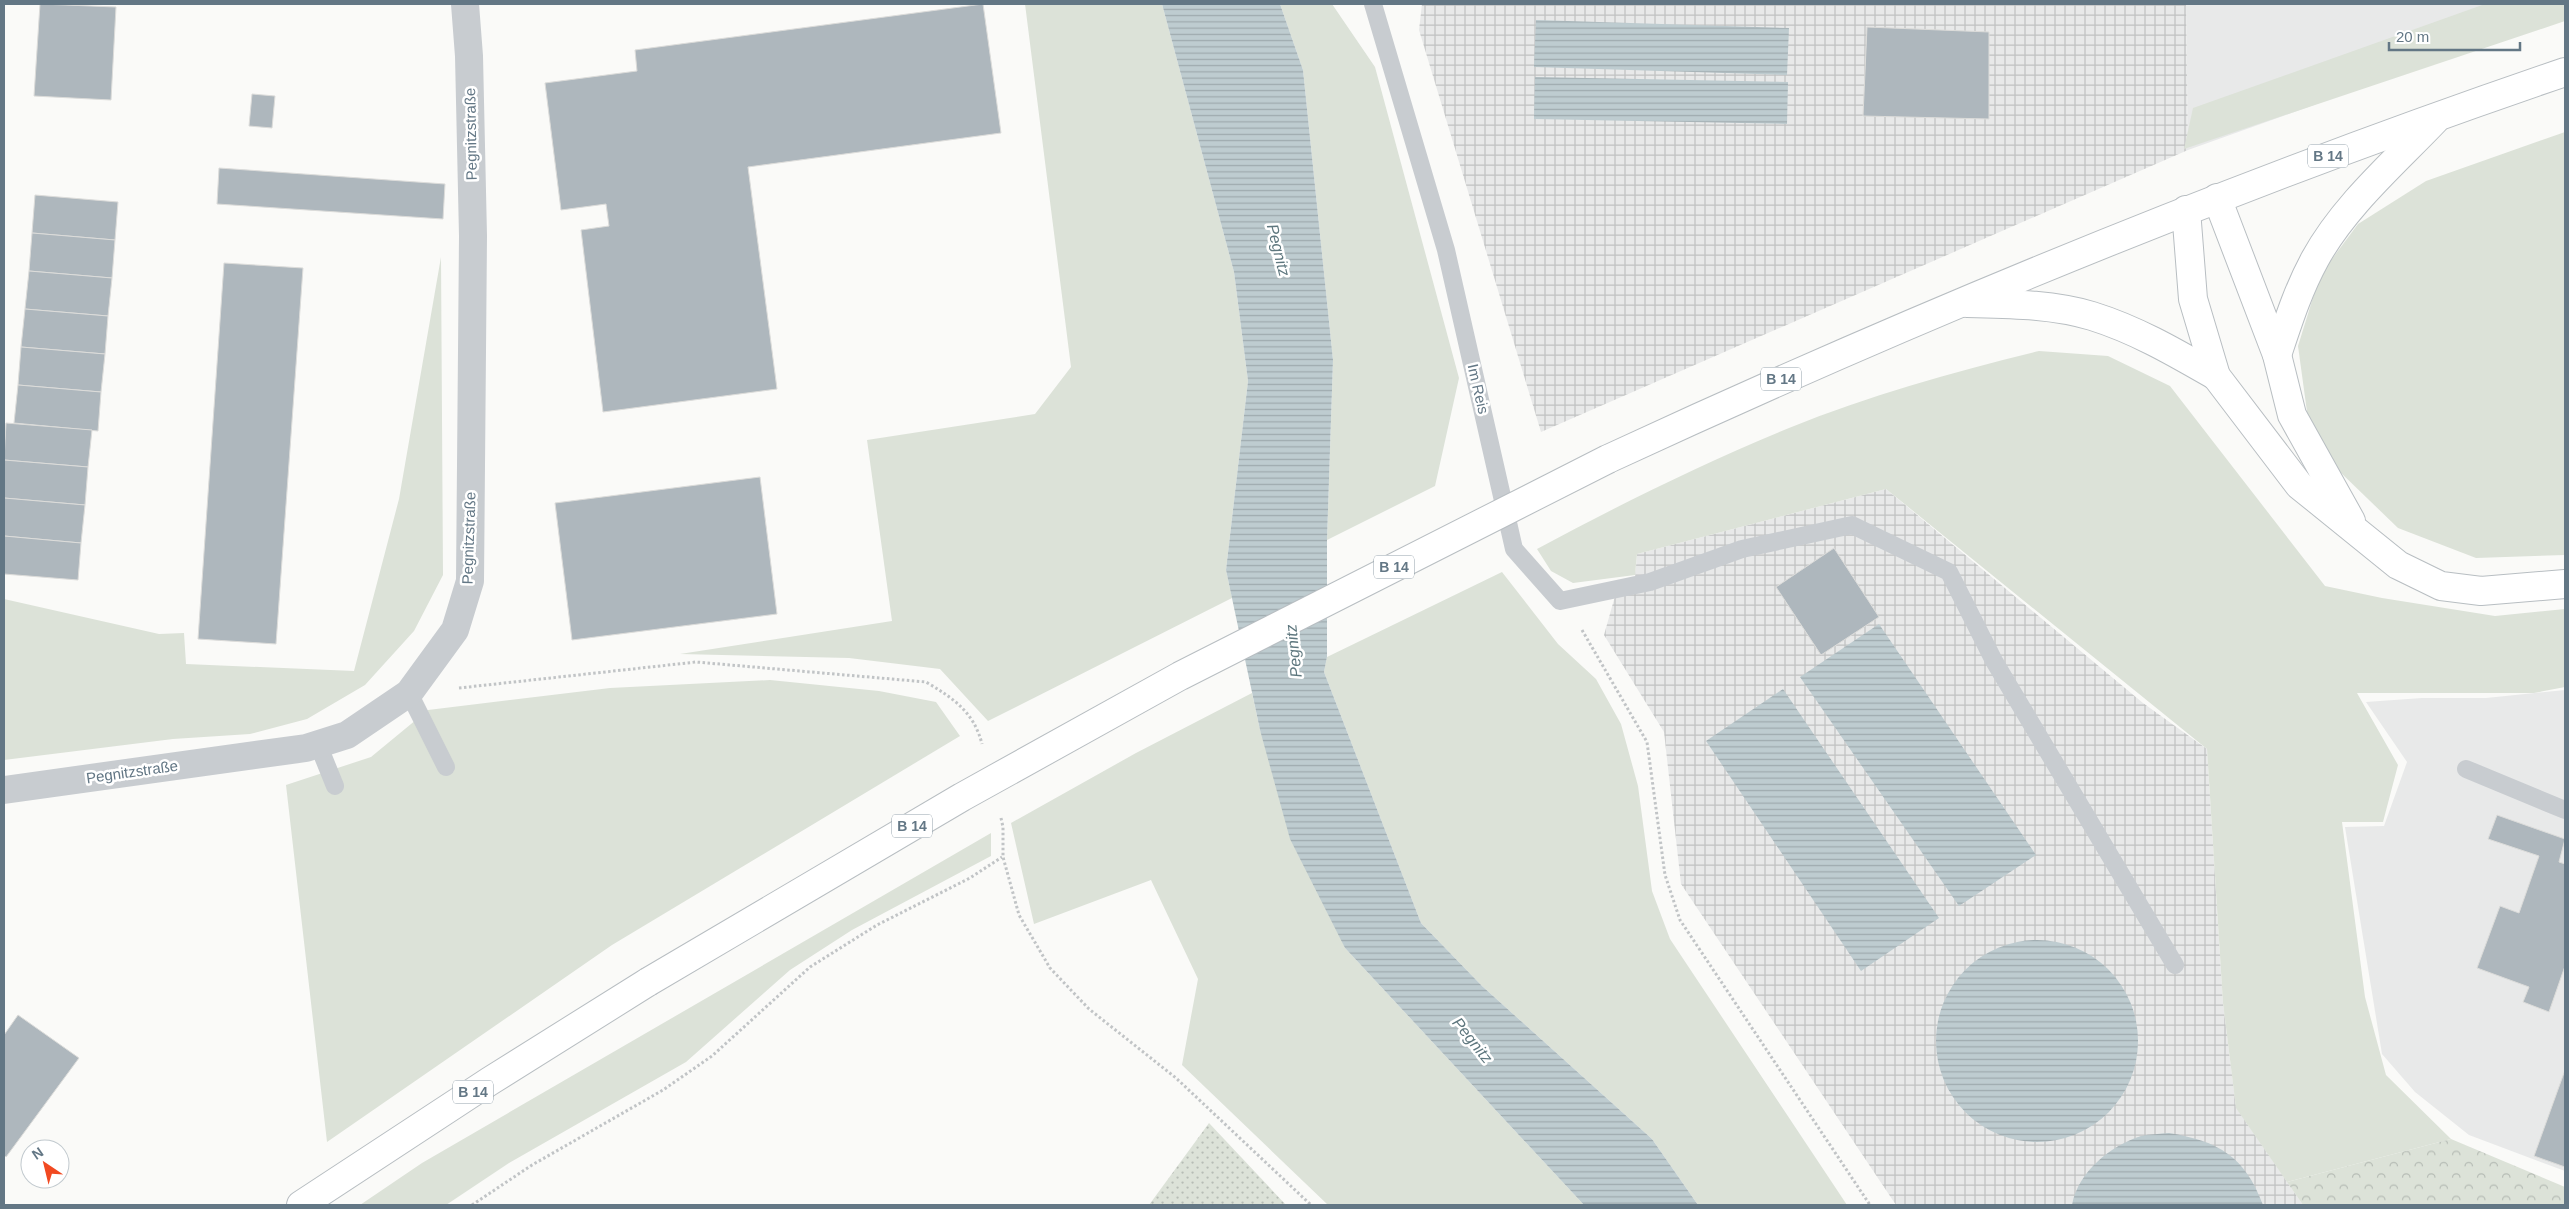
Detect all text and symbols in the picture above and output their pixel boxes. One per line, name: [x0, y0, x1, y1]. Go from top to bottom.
scale bar: [2389, 20, 2520, 52]
text: 20 m: [2396, 28, 2429, 45]
street label: Pegnitzstraße: [461, 88, 480, 180]
road number: B 14: [2308, 144, 2348, 168]
water label: Pegnitz: [1264, 222, 1293, 278]
street label: Im Reis: [1464, 362, 1492, 416]
road number: B 14: [1761, 368, 1801, 390]
street label: Pegnitzstraße: [458, 491, 479, 585]
road number: B 14: [1374, 556, 1414, 578]
water label: Pegnitz: [1282, 624, 1305, 678]
street label: Pegnitzstraße: [85, 757, 179, 786]
road number: B 14: [892, 814, 932, 838]
water label: Pegnitz: [1449, 1014, 1496, 1066]
road number: B 14: [453, 1080, 493, 1104]
north arrow: [20, 1139, 70, 1189]
text: N: [29, 1144, 46, 1163]

